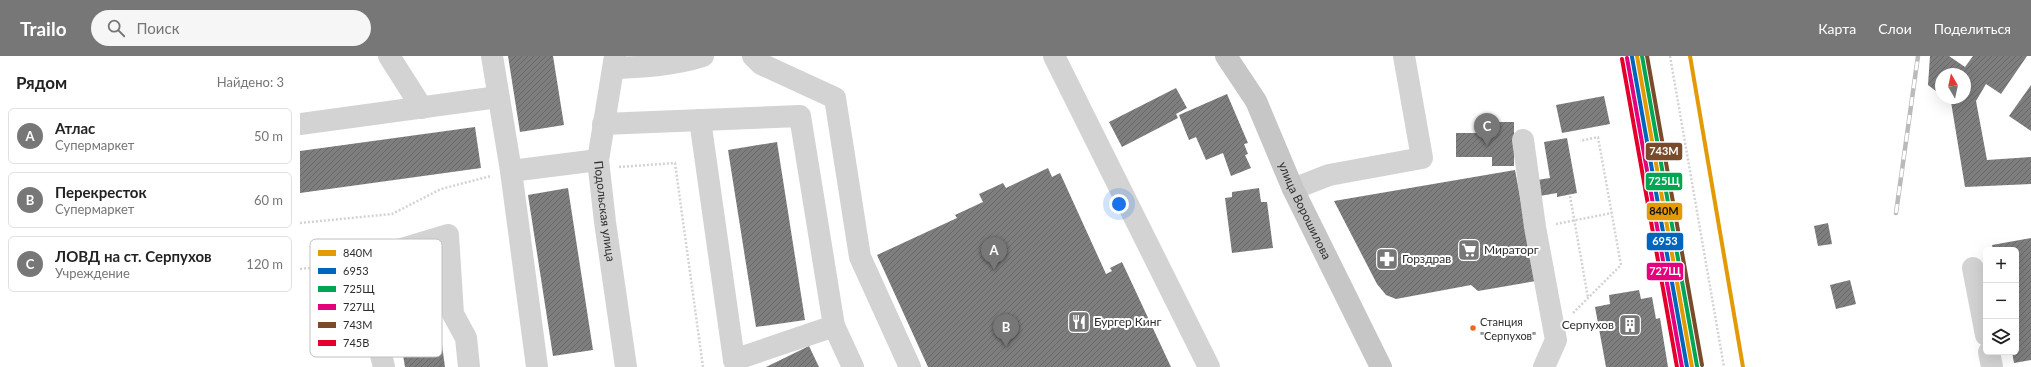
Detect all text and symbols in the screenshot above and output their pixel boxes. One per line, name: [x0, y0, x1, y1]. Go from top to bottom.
search box: [91, 10, 371, 46]
text: Trailo: [20, 17, 67, 40]
icon: search: [105, 17, 127, 39]
text: Поиск: [137, 19, 179, 37]
text: Карта: [1818, 20, 1856, 37]
text: Слои: [1878, 20, 1912, 37]
text: Поделиться: [1934, 20, 2011, 37]
north arrow: [1935, 68, 1971, 104]
text: Рядом: [16, 72, 67, 93]
text: Найдено: 3: [217, 74, 284, 90]
pin: C: [1474, 113, 1500, 146]
text: Атлас: [55, 119, 95, 137]
text: A: [25, 128, 35, 144]
text: 50 m: [254, 128, 283, 144]
text: Супермаркет: [55, 137, 134, 153]
line badge: 743М: [1645, 142, 1683, 161]
text: 743М: [1649, 144, 1679, 157]
street label: улица Ворошилова: [1275, 159, 1335, 262]
street label: Подольская улица: [591, 160, 619, 263]
line badge: 725Щ: [1645, 172, 1683, 191]
text: 725Щ: [1648, 174, 1680, 187]
text: Перекресток: [55, 183, 147, 201]
text: B: [26, 192, 34, 208]
text: 60 m: [254, 192, 283, 208]
your location: [1109, 194, 1129, 214]
text: Супермаркет: [55, 201, 134, 217]
line badge: 840М: [1646, 202, 1683, 221]
text: 840М: [1649, 204, 1679, 217]
line badge: 6953: [1646, 232, 1684, 251]
text: 6953: [1652, 234, 1678, 247]
pin: A: [981, 237, 1007, 270]
supermarket icon: Мираторг: [1456, 237, 1482, 263]
legend: [310, 239, 442, 357]
place label: Мираторг: [1484, 242, 1539, 257]
text: 840М: [343, 246, 372, 259]
pharmacy icon: Горздрав: [1374, 246, 1400, 272]
text: ЛОВД на ст. Серпухов: [55, 247, 212, 265]
map controls: [1983, 247, 2019, 355]
button: +: [1983, 247, 2019, 283]
place label: Горздрав: [1402, 251, 1451, 266]
text: C: [26, 256, 34, 272]
text: 120 m: [246, 256, 283, 272]
line badge: 727Щ: [1646, 262, 1684, 281]
text: 6953: [343, 264, 369, 277]
text: 727Щ: [1649, 264, 1681, 277]
text: Учреждение: [55, 265, 130, 281]
text: 725Щ: [343, 282, 375, 295]
button: −: [1983, 283, 2019, 319]
text: 727Щ: [343, 300, 375, 313]
restaurant icon: Бургер Кинг: [1066, 309, 1092, 335]
building icon: Серпухов: [1617, 312, 1643, 338]
pin: B: [993, 314, 1019, 347]
place label: Бургер Кинг: [1094, 314, 1161, 329]
place label: Станция "Серпухов": [1480, 315, 1536, 342]
place label: Серпухов: [1562, 317, 1614, 332]
text: 743М: [343, 318, 372, 331]
button: layers: [1983, 319, 2019, 355]
marker: Станция "Серпухов": [1468, 323, 1478, 333]
text: 745В: [343, 336, 369, 349]

